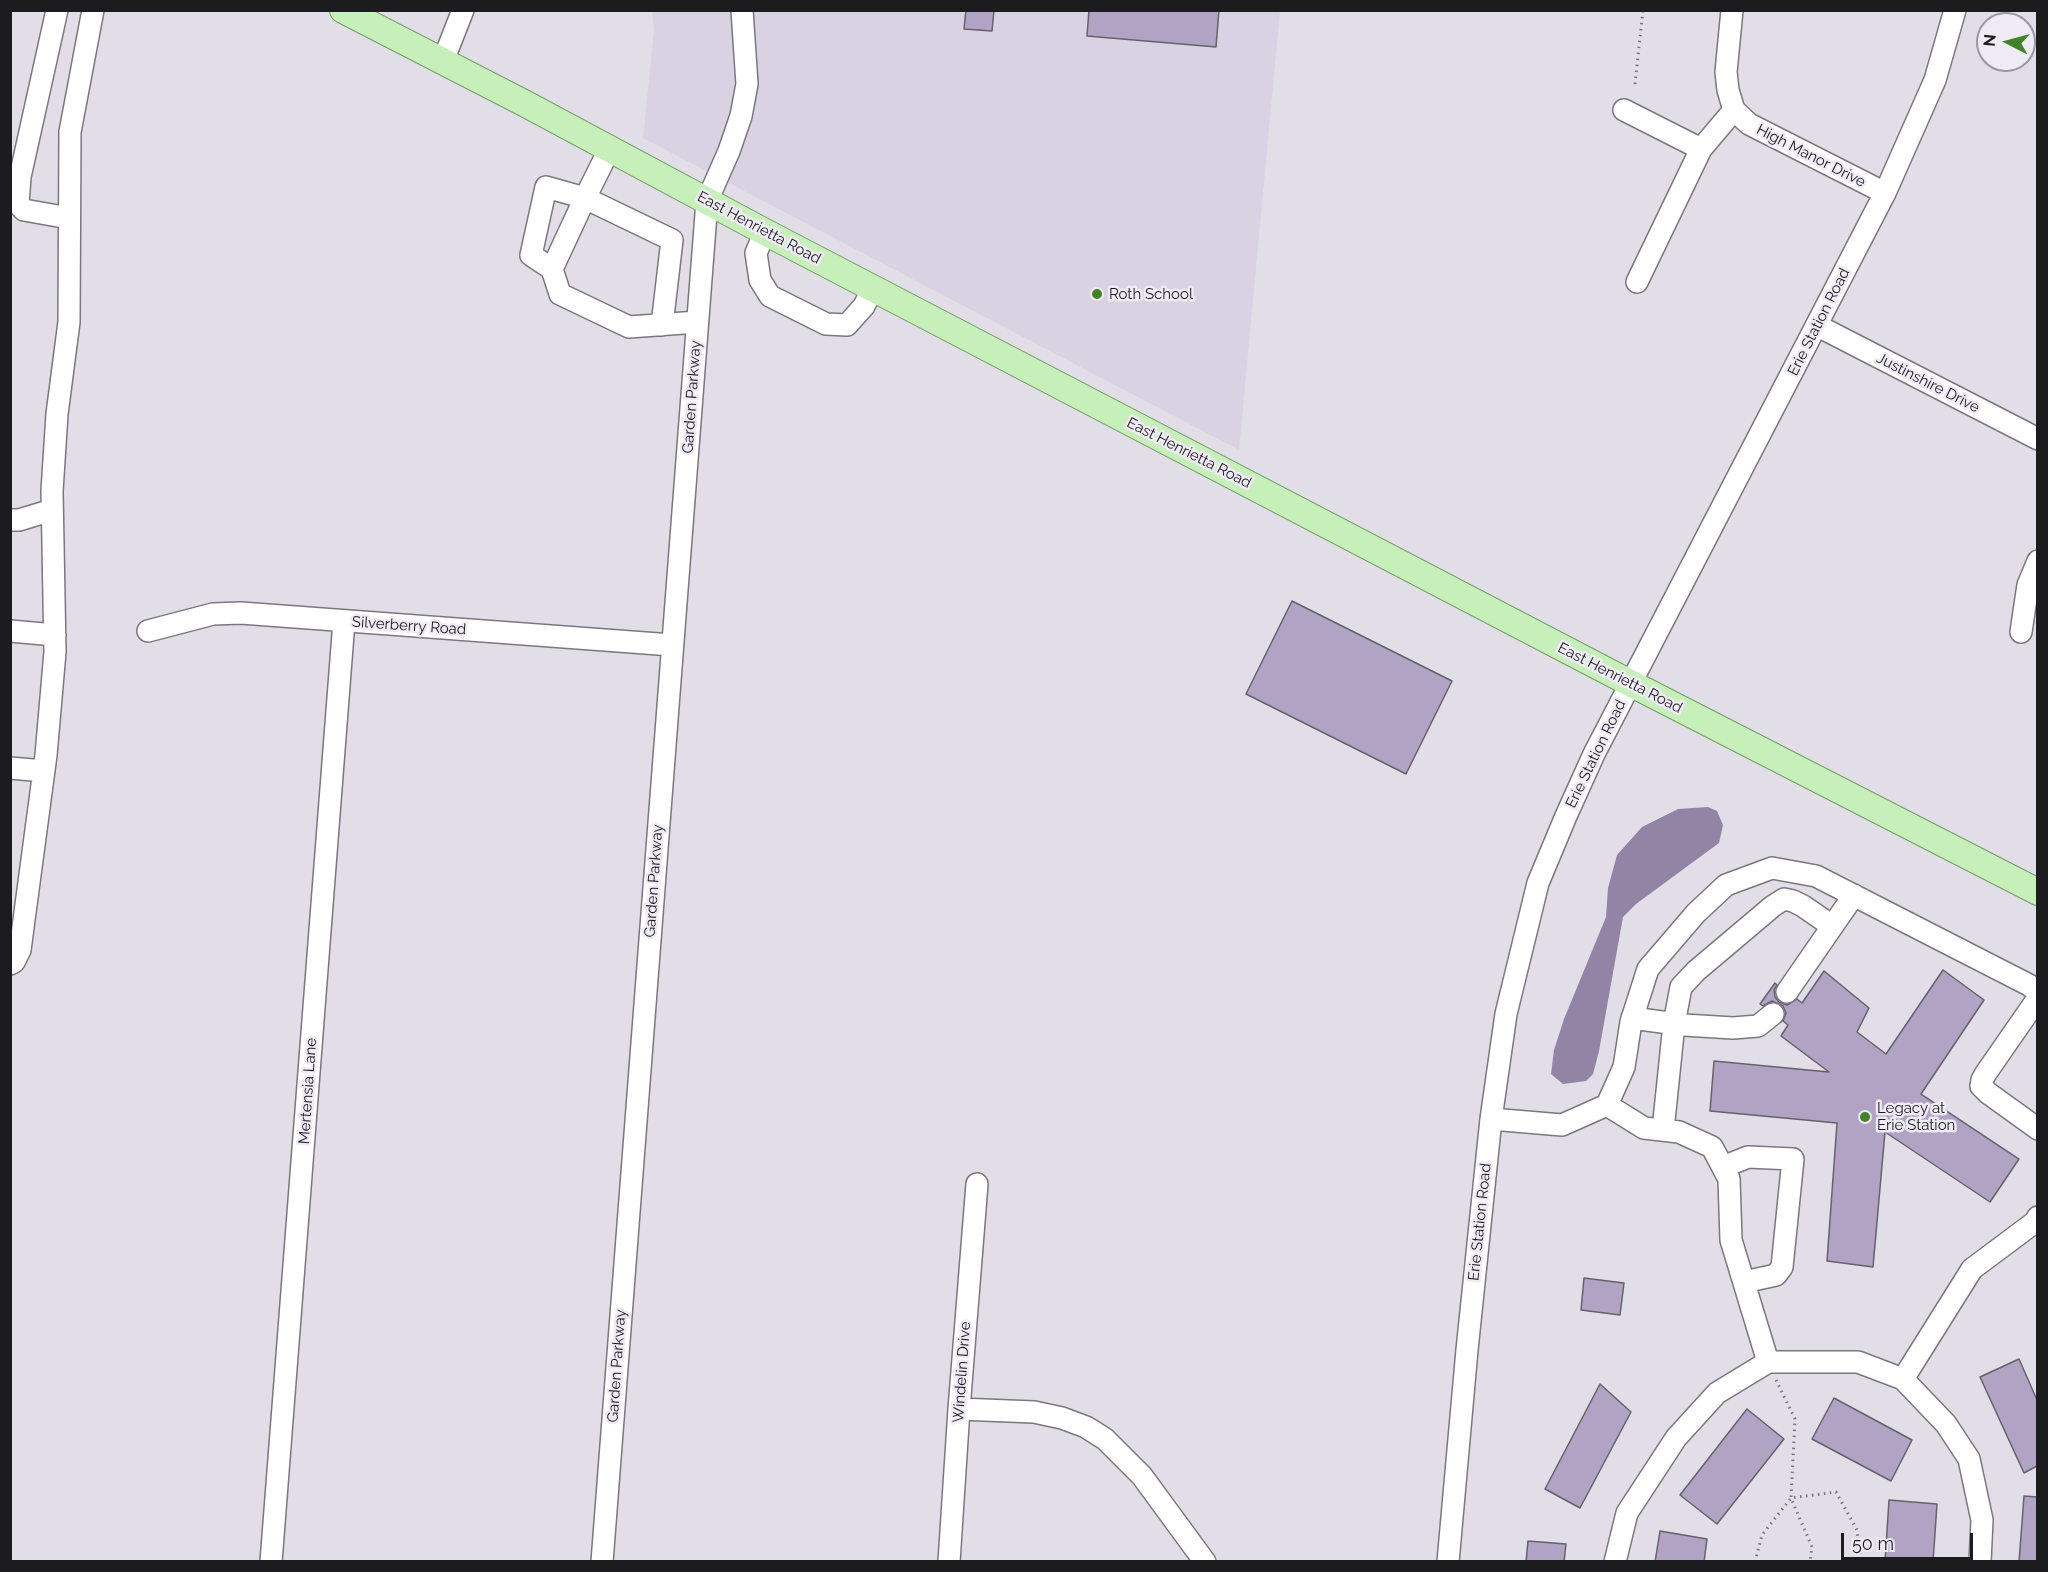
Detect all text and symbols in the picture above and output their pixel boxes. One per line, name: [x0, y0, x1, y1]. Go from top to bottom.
north arrow: [1976, 12, 2036, 72]
text: N: [1980, 33, 2000, 47]
street label: High Manor Drive: [1753, 121, 1869, 191]
street label: East Henrietta Road: [694, 188, 824, 268]
street label: Erie Station Road: [1784, 265, 1854, 379]
place label: Roth School: [1109, 285, 1193, 303]
marker: Roth School: [1090, 287, 1104, 301]
street label: Garden Parkway: [679, 340, 705, 454]
street label: Justinshire Drive: [1874, 349, 1982, 417]
street label: East Henrietta Road: [1124, 414, 1254, 492]
street label: Silverberry Road: [351, 613, 467, 639]
street label: East Henrietta Road: [1555, 639, 1685, 717]
street label: Erie Station Road: [1562, 697, 1630, 811]
street label: Garden Parkway: [641, 824, 667, 938]
street label: Mertensia Lane: [295, 1037, 321, 1145]
place label: Legacy at Erie Station: [1877, 1099, 1955, 1134]
marker: Legacy at Erie Station: [1858, 1110, 1872, 1124]
street label: Erie Station Road: [1465, 1162, 1495, 1282]
street label: Garden Parkway: [604, 1309, 630, 1423]
street label: Windelin Drive: [949, 1321, 975, 1423]
scale bar: [1844, 1521, 1976, 1559]
text: 50 m: [1852, 1533, 1894, 1554]

